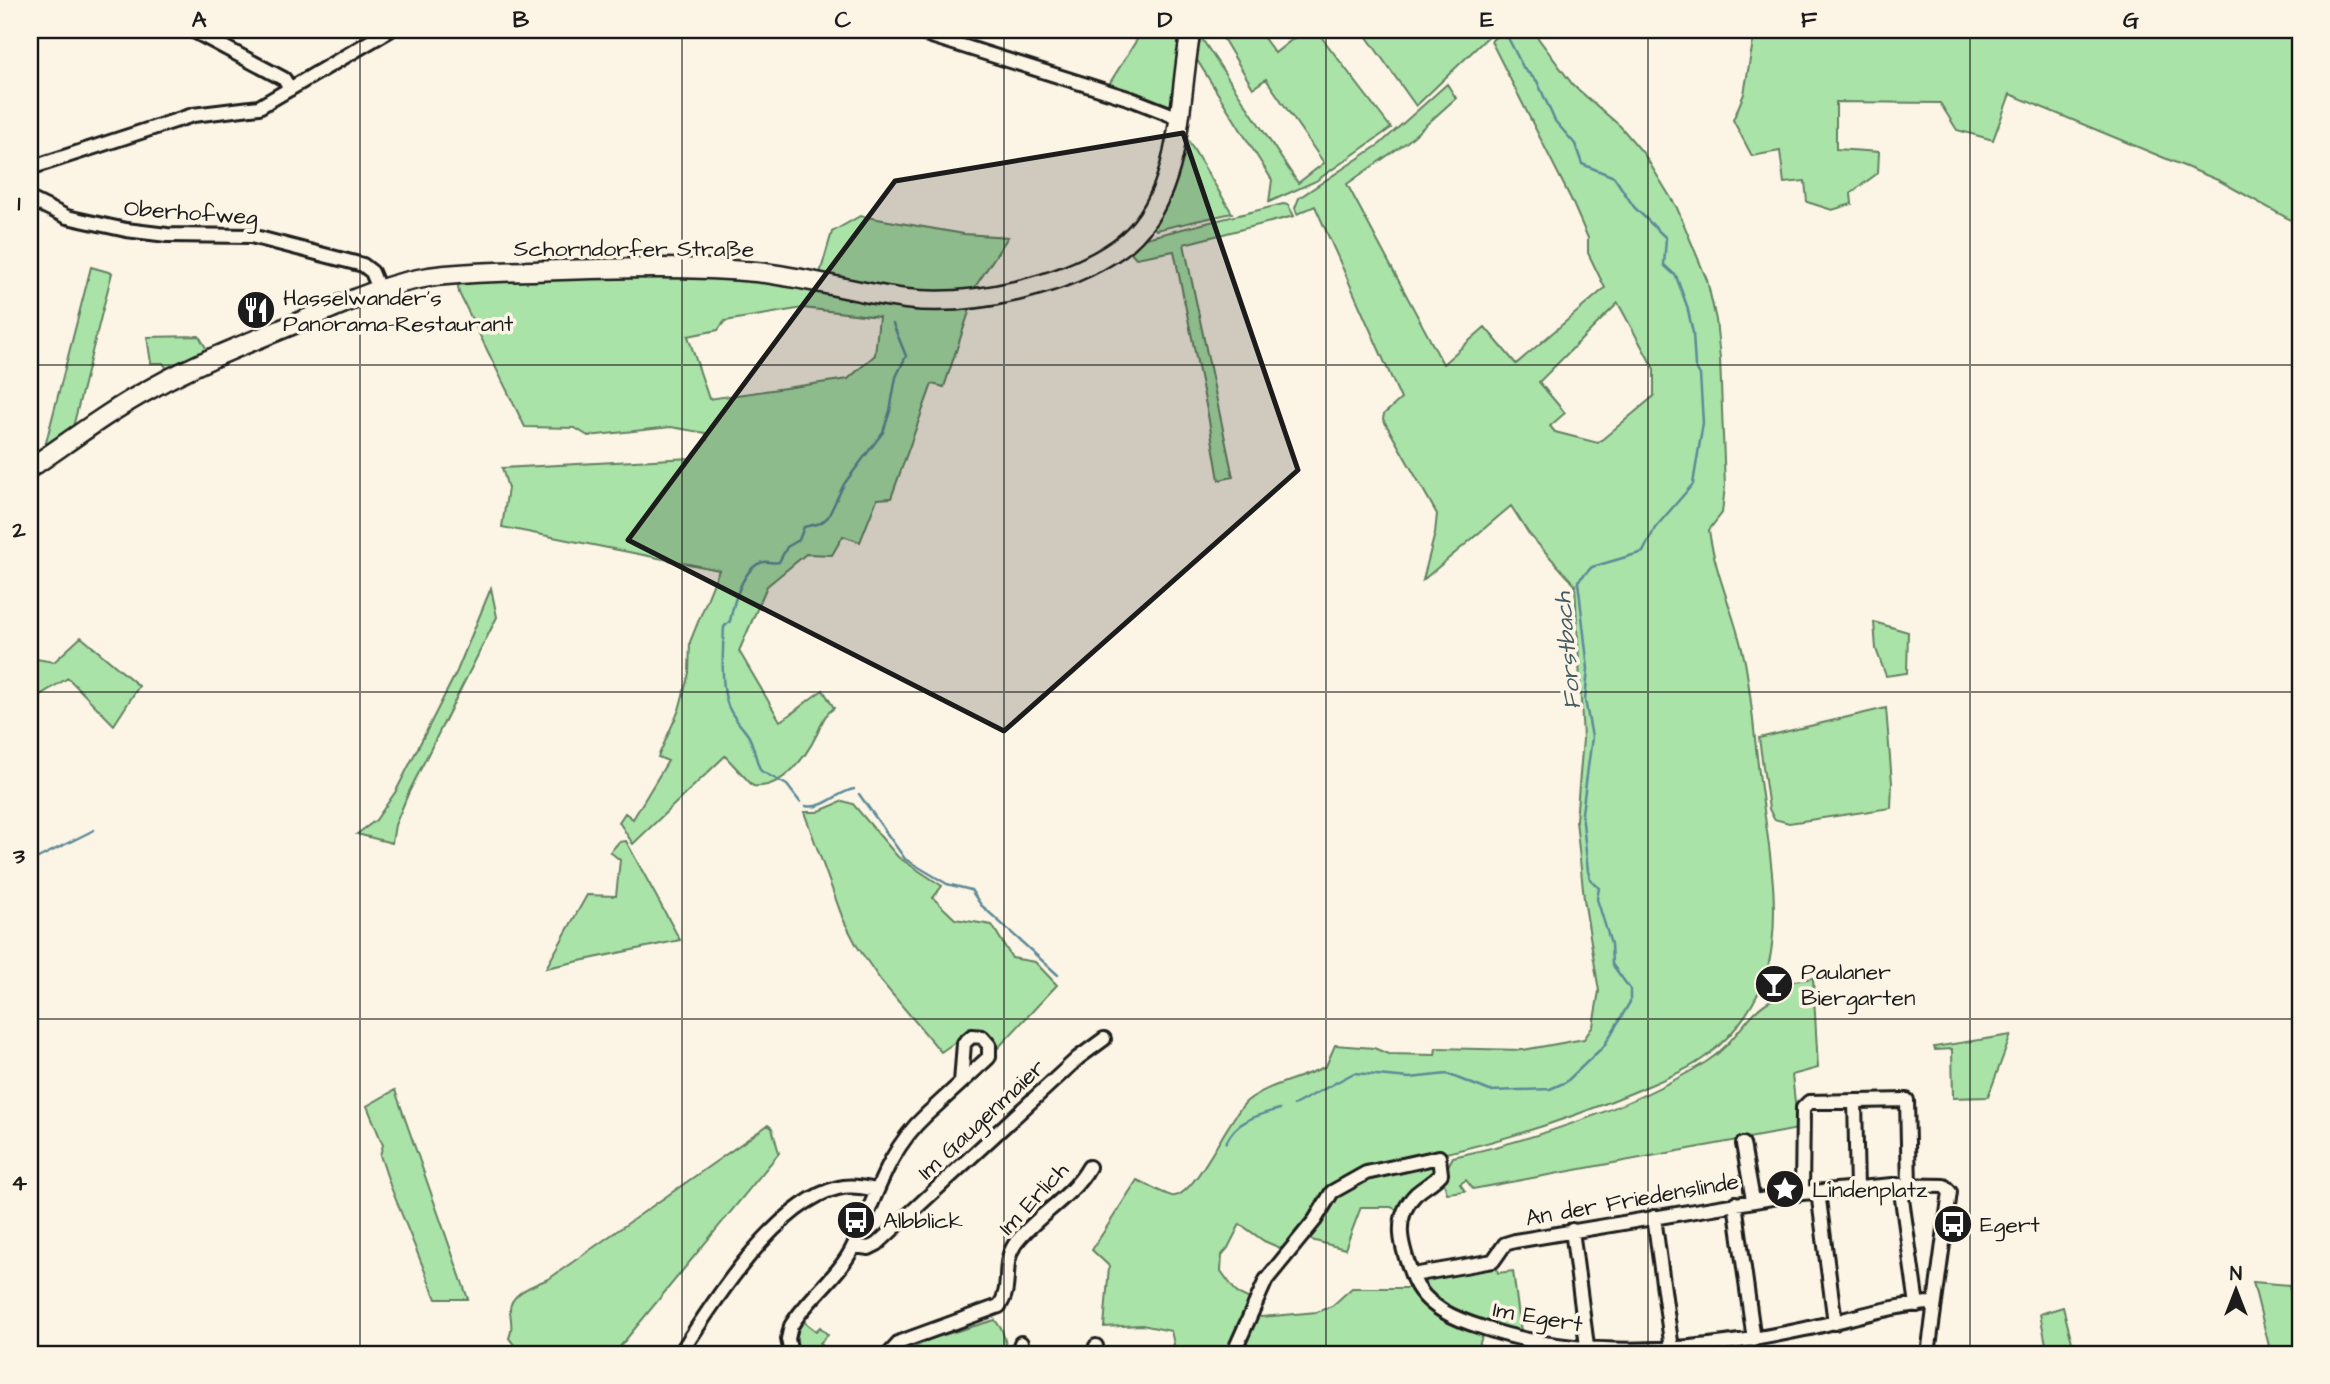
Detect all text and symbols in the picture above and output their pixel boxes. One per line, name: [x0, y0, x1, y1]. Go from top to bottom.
text: A: [192, 4, 207, 36]
text: B: [513, 4, 530, 36]
text: C: [835, 4, 852, 36]
text: D: [1158, 4, 1173, 36]
text: E: [1480, 4, 1494, 36]
text: F: [1801, 4, 1818, 36]
text: G: [2123, 4, 2139, 36]
text: 1: [18, 187, 21, 219]
street label: Oberhofweg: [123, 192, 259, 235]
street label: Schorndorfer Straße: [514, 233, 754, 265]
place label: Hasselwander's Panorama-Restaurant: [283, 282, 514, 340]
restaurant icon: Hasselwander's Panorama-Restaurant: [235, 289, 277, 331]
text: 2: [11, 514, 26, 546]
water label: Forstbach: [1546, 590, 1590, 711]
text: 3: [12, 840, 25, 872]
place label: Paulaner Biergarten: [1801, 956, 1915, 1015]
bar icon: Paulaner Biergarten: [1753, 963, 1795, 1005]
street label: Im Gaugenmaier: [911, 1052, 1053, 1188]
street label: Im Erlich: [991, 1154, 1077, 1242]
street label: An der Friedenslinde: [1523, 1165, 1741, 1235]
text: 4: [11, 1167, 27, 1199]
place icon: Lindenplatz: [1764, 1168, 1806, 1210]
place label: Lindenplatz: [1812, 1174, 1928, 1206]
bus stop icon: Albblick: [835, 1199, 877, 1241]
bus stop icon: Egert: [1932, 1203, 1974, 1245]
place label: Albblick: [883, 1205, 963, 1237]
place label: Egert: [1980, 1209, 2041, 1242]
north arrow: [2200, 1254, 2270, 1324]
text: N: [2230, 1261, 2242, 1288]
street label: Im Egert: [1490, 1293, 1586, 1342]

